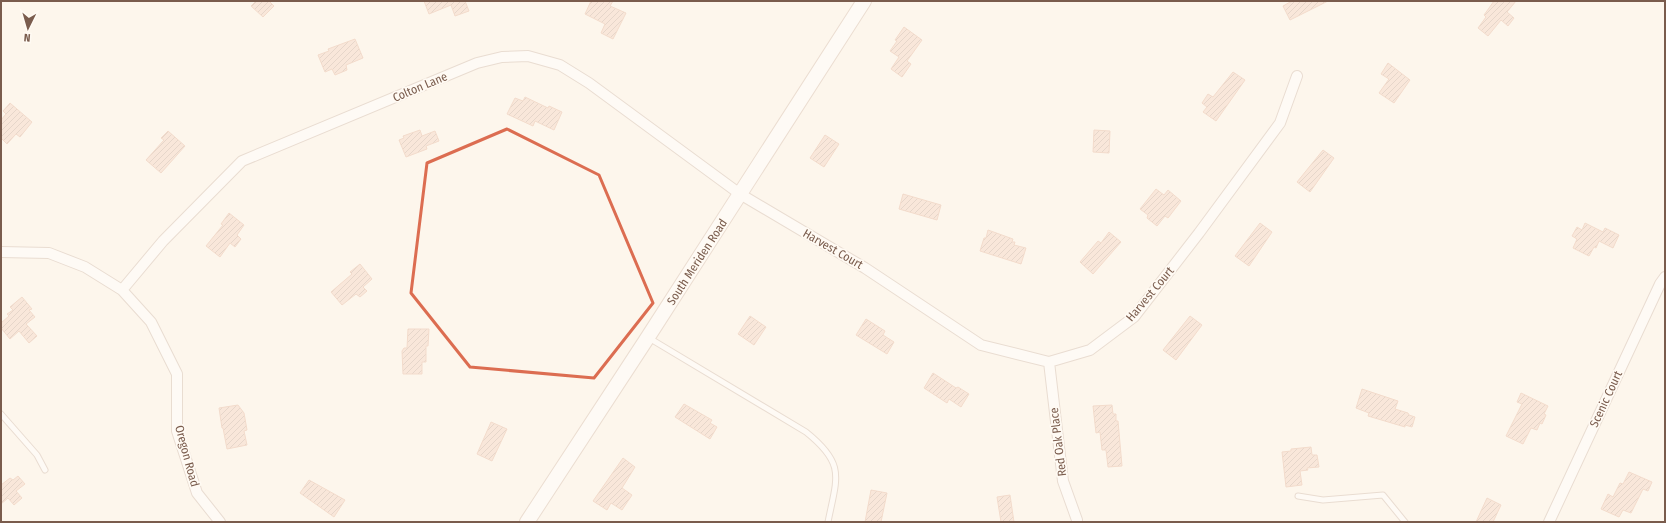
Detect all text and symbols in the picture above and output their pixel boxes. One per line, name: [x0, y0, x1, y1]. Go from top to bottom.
north arrow: [8, 8, 48, 48]
text: N: [23, 31, 31, 44]
street label: Colton Lane: [391, 69, 449, 105]
street label: South Meriden Road: [664, 216, 730, 308]
street label: Harvest Court: [800, 226, 866, 272]
street label: Harvest Court: [1123, 264, 1177, 324]
street label: Scenic Court: [1587, 368, 1625, 429]
street label: Red Oak Place: [1047, 407, 1069, 477]
street label: Oregon Road: [172, 424, 202, 488]

